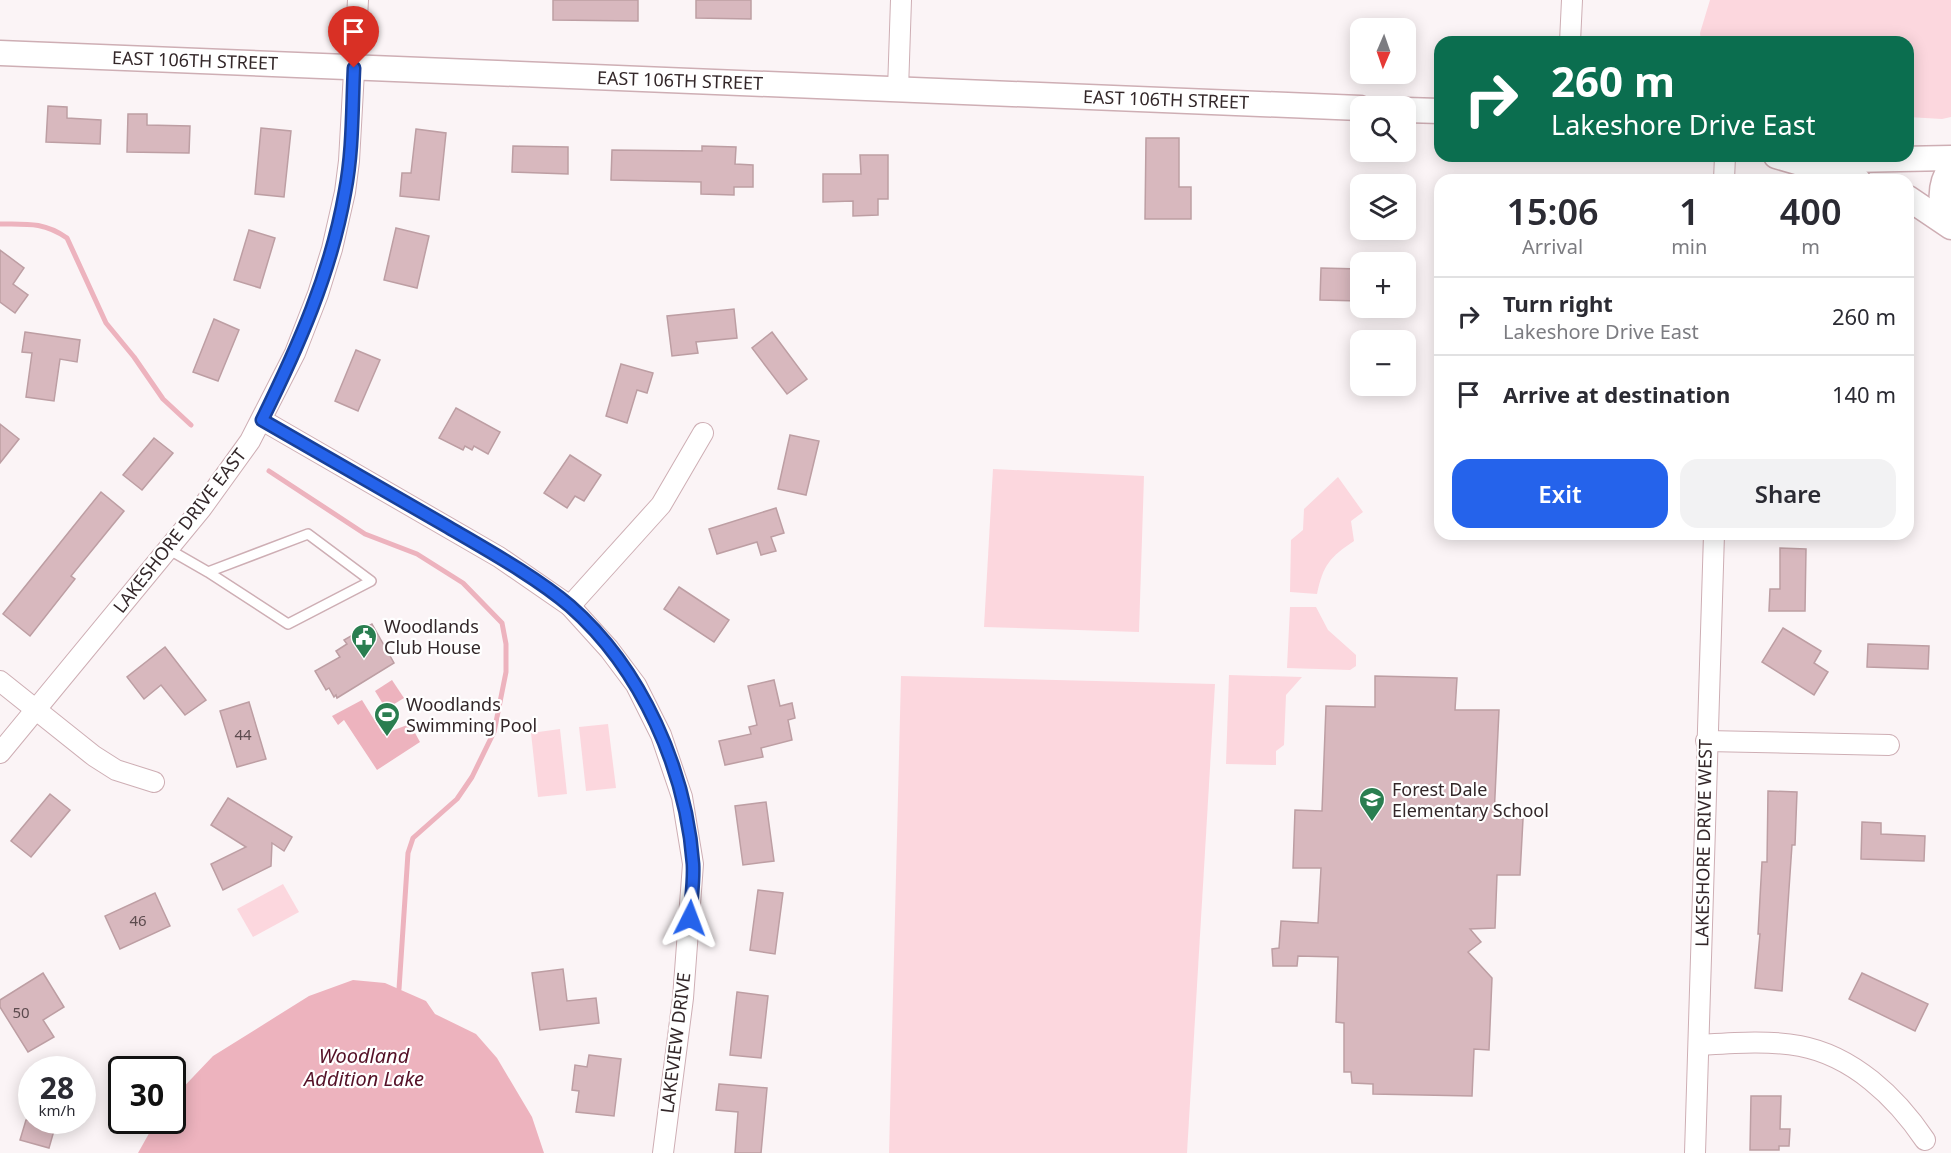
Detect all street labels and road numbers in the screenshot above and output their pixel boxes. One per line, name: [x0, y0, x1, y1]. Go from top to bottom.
street label: EAST 106TH STREET: [112, 45, 278, 75]
street label: EAST 106TH STREET: [597, 65, 763, 95]
street label: EAST 106TH STREET: [1083, 84, 1249, 114]
street label: LAKESHORE DRIVE EAST: [107, 443, 251, 618]
street label: LAKESHORE DRIVE WEST: [1689, 739, 1717, 947]
street label: LAKEVIEW DRIVE: [654, 971, 696, 1115]

